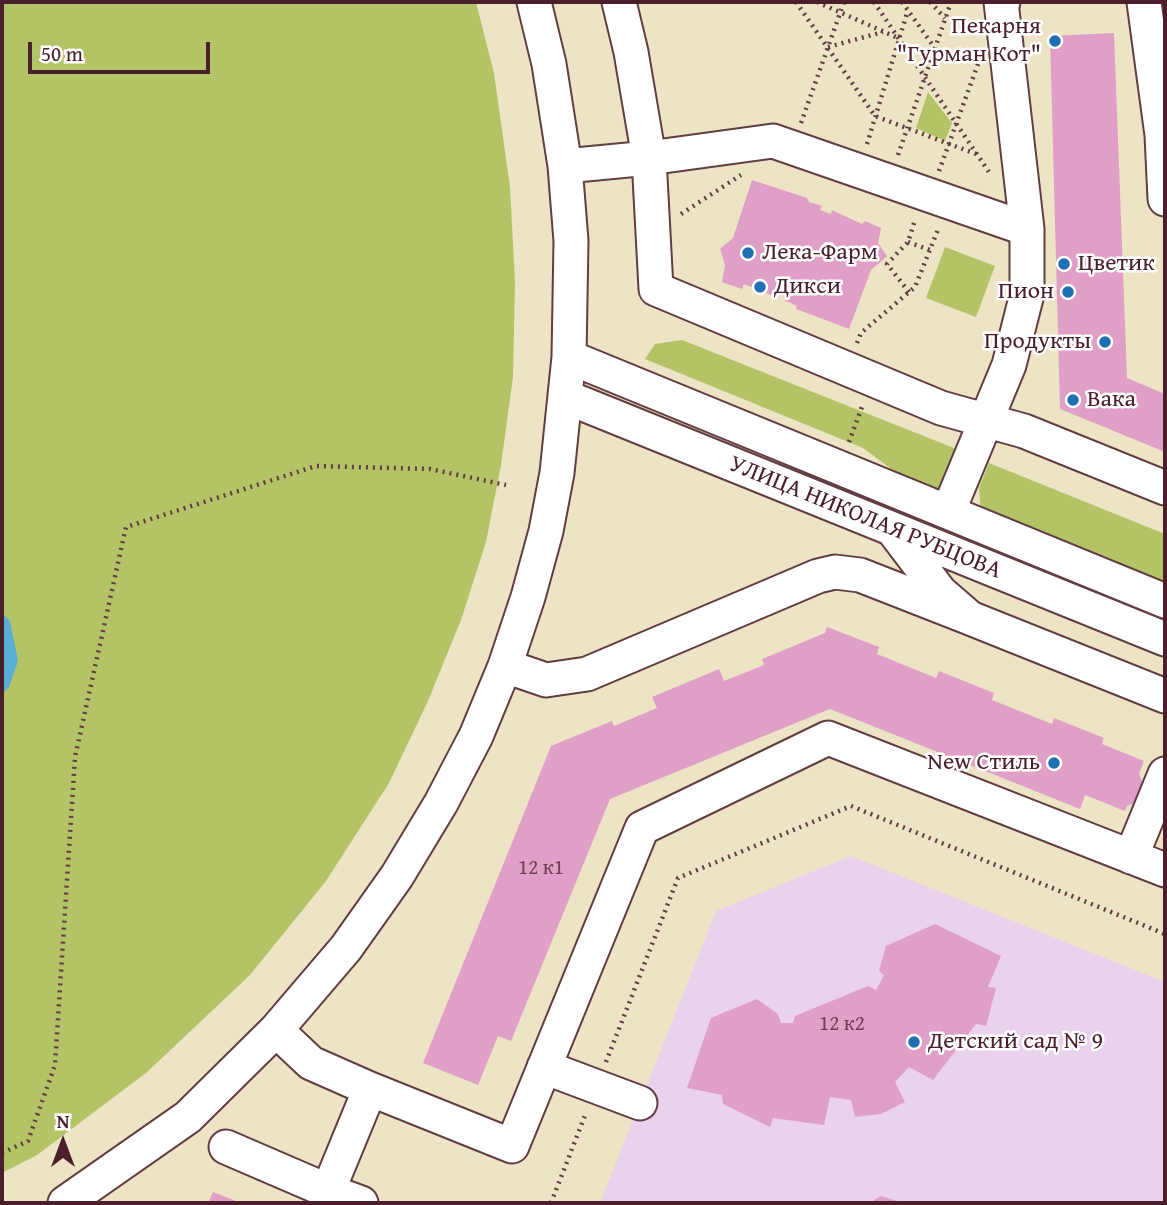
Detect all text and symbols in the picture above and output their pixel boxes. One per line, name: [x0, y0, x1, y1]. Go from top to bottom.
place label: Пекарня "Гурман Кот": [897, 13, 1041, 69]
scale bar: [32, 28, 214, 72]
marker: Пекарня "Гурман Кот": [1047, 33, 1063, 49]
text: 50 m: [41, 38, 83, 69]
place label: Лека-Фарм: [762, 239, 878, 267]
marker: Лека-Фарм: [740, 245, 756, 261]
place label: Цветик: [1078, 250, 1155, 278]
marker: Цветик: [1056, 256, 1072, 272]
place label: Дикси: [774, 273, 841, 301]
place label: Пион: [998, 278, 1054, 306]
marker: Дикси: [752, 279, 768, 295]
marker: Пион: [1060, 284, 1076, 300]
place label: Продукты: [984, 328, 1091, 356]
marker: Продукты: [1097, 334, 1113, 350]
place label: Вака: [1087, 386, 1136, 414]
marker: Вака: [1065, 392, 1081, 408]
street label: УЛИЦА НИКОЛАЯ РУБЦОВА: [725, 450, 1005, 586]
place label: New Стиль: [927, 749, 1040, 777]
marker: New Стиль: [1046, 755, 1062, 771]
house number: 12 к1: [518, 856, 564, 882]
house number: 12 к2: [819, 1012, 865, 1038]
place label: Детский сад № 9: [928, 1028, 1103, 1056]
marker: Детский сад № 9: [906, 1034, 922, 1050]
north arrow: [28, 1107, 98, 1177]
text: N: [57, 1107, 69, 1135]

